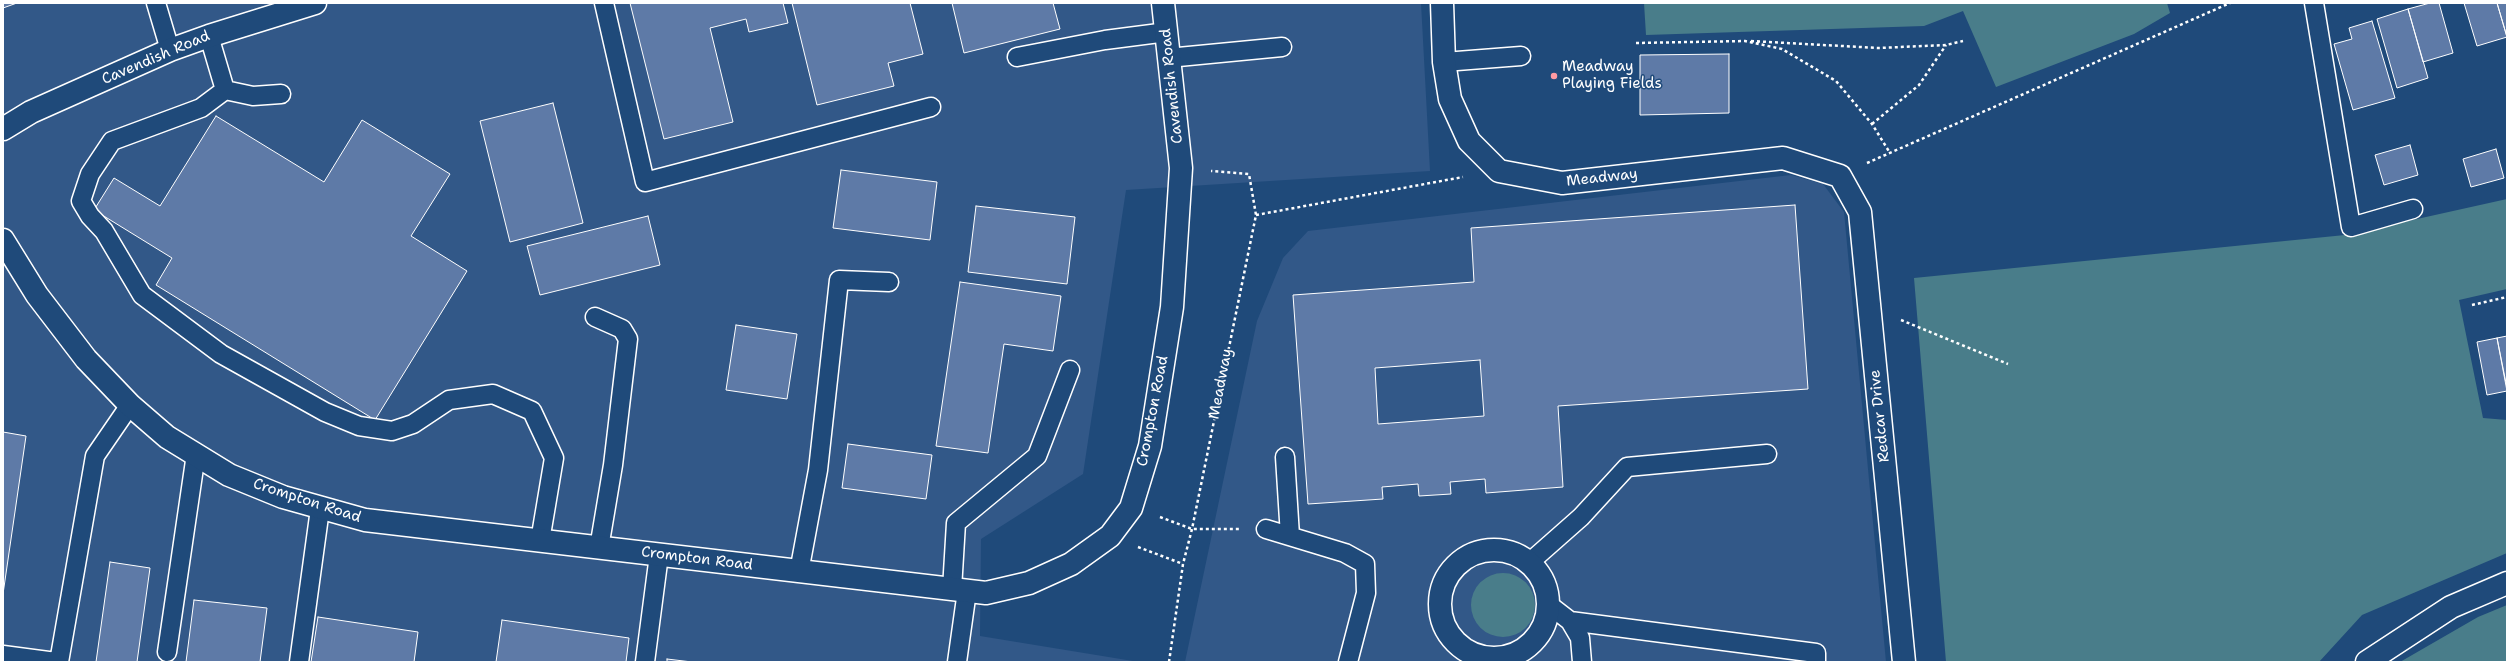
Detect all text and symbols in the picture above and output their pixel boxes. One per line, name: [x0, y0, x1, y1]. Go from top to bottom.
street label: Cavendish Road: [99, 27, 213, 89]
street label: Cavendish Road: [1157, 27, 1187, 145]
place label: Meadway Playing Fields: [1562, 58, 1662, 93]
marker: Meadway Playing Fields: [1549, 71, 1559, 81]
street label: Meadway: [1565, 165, 1639, 191]
street label: Meadway: [1205, 347, 1237, 421]
street label: Crompton Road: [1133, 354, 1173, 468]
street label: Redcar Drive: [1866, 369, 1894, 463]
street label: Crompton Road: [251, 475, 363, 527]
street label: Crompton Road: [640, 543, 754, 575]

